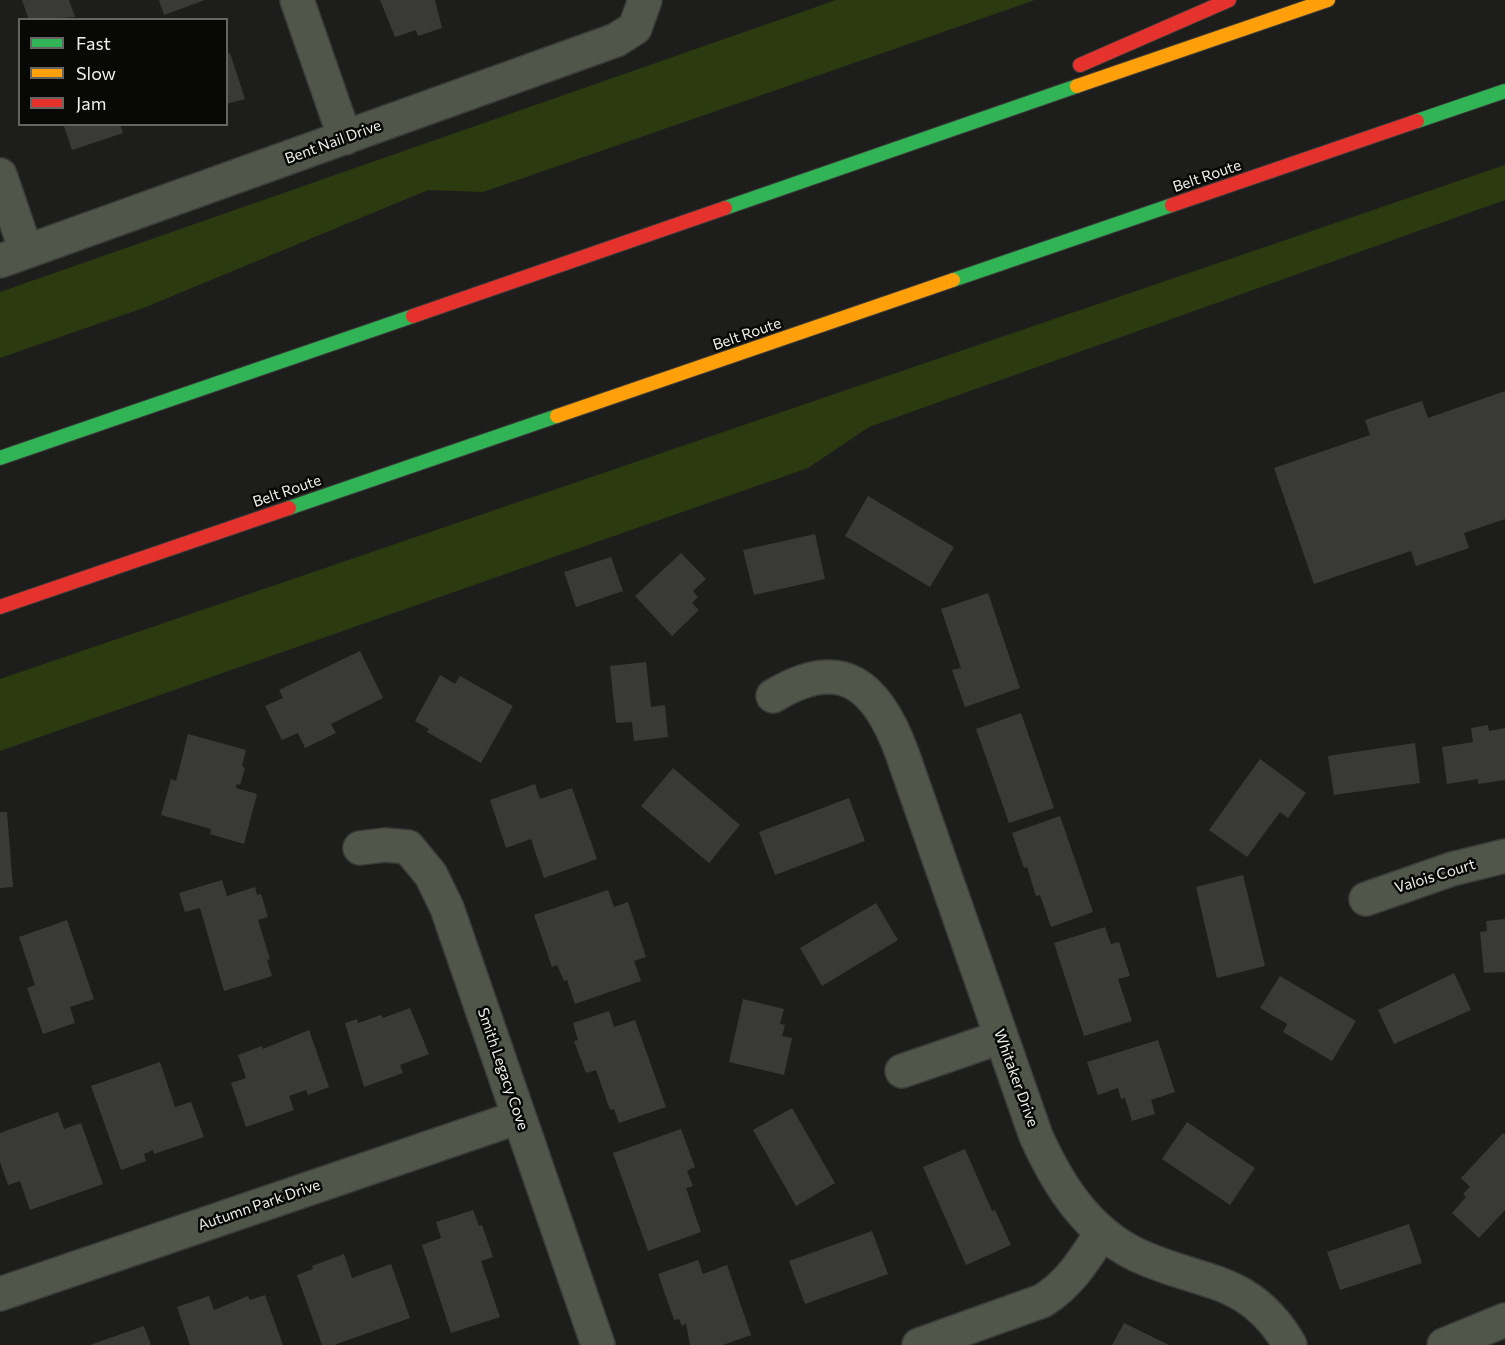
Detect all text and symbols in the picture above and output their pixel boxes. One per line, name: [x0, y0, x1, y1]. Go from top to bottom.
legend: [18, 18, 228, 126]
text: Fast: [76, 32, 111, 54]
text: Slow: [76, 62, 116, 84]
text: Jam: [76, 92, 106, 114]
street label: Bent Nail Drive: [282, 116, 384, 168]
street label: Belt Route: [1170, 156, 1244, 196]
street label: Belt Route: [710, 314, 784, 354]
street label: Belt Route: [250, 471, 324, 511]
street label: Valois Court: [1392, 855, 1478, 897]
street label: Smith Legacy Cove: [474, 1006, 532, 1132]
street label: Whitaker Drive: [990, 1027, 1042, 1129]
street label: Autumn Park Drive: [195, 1176, 323, 1234]

